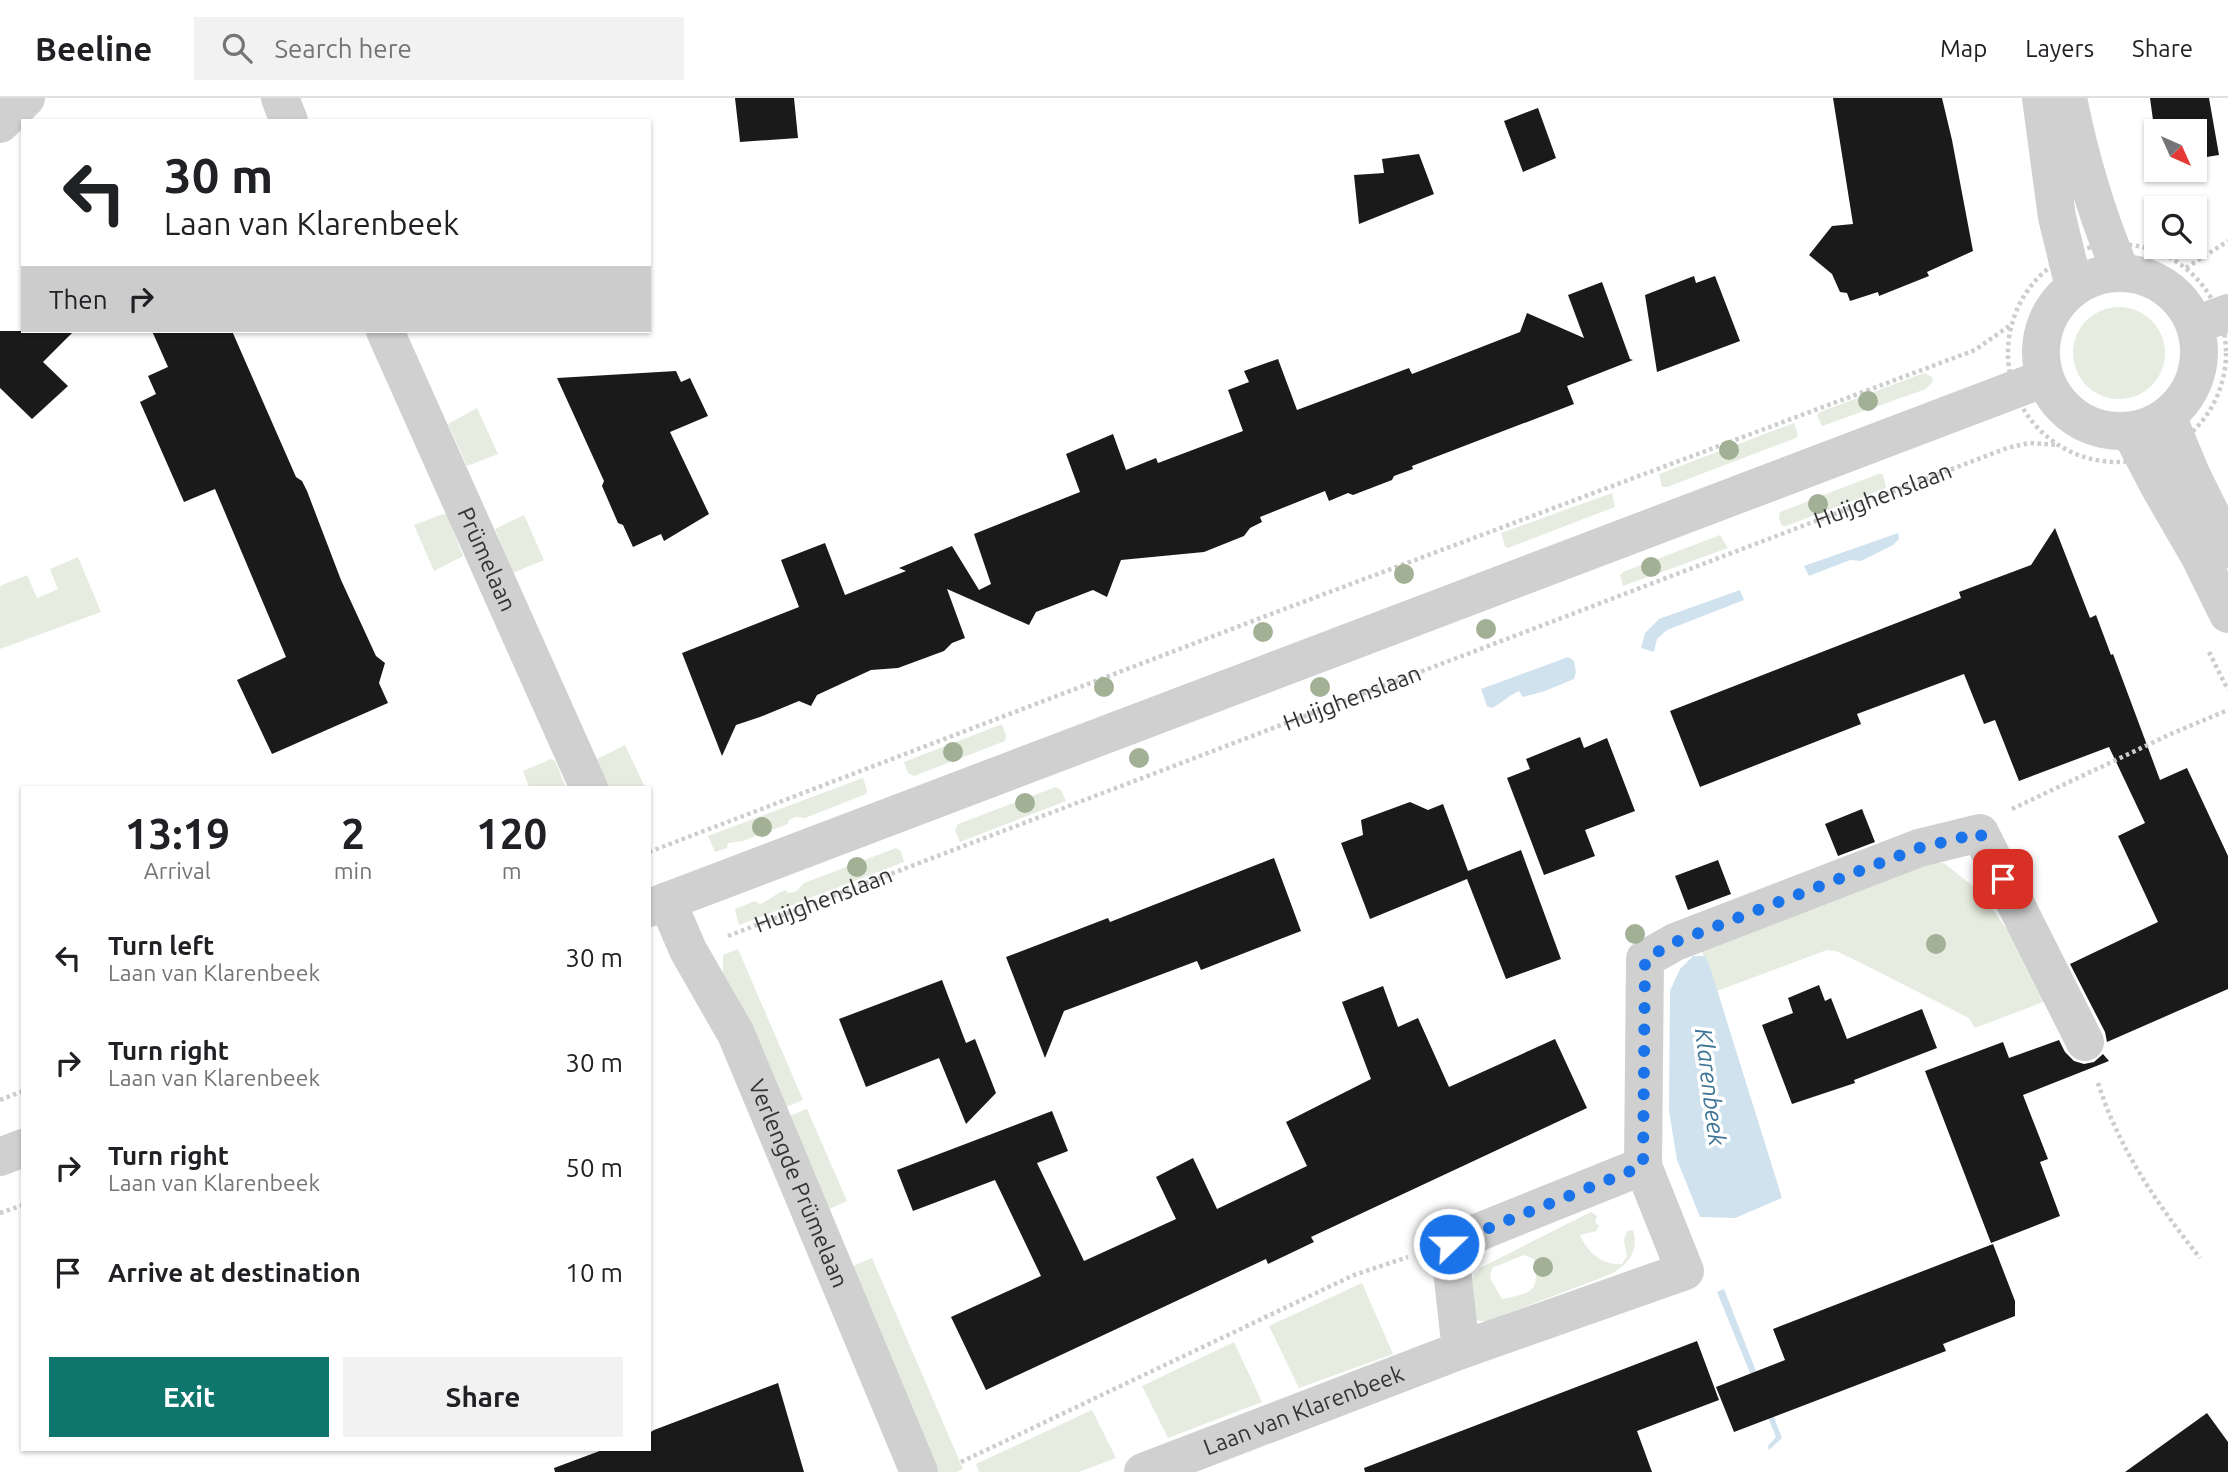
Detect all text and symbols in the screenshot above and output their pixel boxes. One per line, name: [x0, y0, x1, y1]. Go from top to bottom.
search box: [194, 17, 684, 80]
icon: search: [218, 29, 256, 67]
text: Beeline: [35, 30, 152, 67]
text: Search here: [274, 34, 412, 63]
text: Map: [1940, 35, 1987, 62]
text: Layers: [2025, 35, 2094, 62]
text: Share: [2132, 35, 2193, 62]
north arrow: [2144, 119, 2207, 182]
map controls: [2144, 119, 2207, 259]
icon: left: [49, 147, 140, 238]
text: 30 m: [164, 147, 273, 202]
button: search: [2144, 196, 2207, 259]
text: Laan van Klarenbeek: [164, 205, 459, 241]
icon: right: [122, 280, 160, 318]
text: Then: [49, 285, 108, 314]
street label: Huijghenslaan: [1810, 457, 1955, 533]
street label: Prümelaan: [453, 503, 521, 615]
street label: Huijghenslaan: [1280, 660, 1424, 735]
text: 13:19: [125, 810, 230, 857]
text: 2: [341, 810, 365, 857]
text: 120: [476, 810, 547, 857]
pin: [1973, 849, 2033, 909]
text: Arrival: [144, 858, 211, 883]
text: min: [334, 858, 372, 883]
text: m: [502, 858, 522, 883]
icon: arrive: [1984, 860, 2022, 898]
street label: Huijghenslaan: [751, 862, 896, 937]
text: Turn left: [108, 931, 214, 960]
icon: left: [49, 939, 87, 977]
text: 30 m: [565, 943, 623, 972]
text: Laan van Klarenbeek: [108, 960, 320, 985]
water label: Klarenbeek: [1690, 1026, 1731, 1148]
text: Turn right: [108, 1036, 229, 1065]
icon: right: [49, 1044, 87, 1082]
text: 30 m: [565, 1048, 623, 1077]
text: Laan van Klarenbeek: [108, 1065, 320, 1090]
street label: Verlengde Prümelaan: [744, 1076, 853, 1291]
text: Turn right: [108, 1141, 229, 1170]
icon: right: [49, 1149, 87, 1187]
text: 50 m: [565, 1153, 623, 1182]
text: Laan van Klarenbeek: [108, 1170, 320, 1195]
position arrow: [1412, 1207, 1486, 1281]
icon: arrive: [49, 1254, 87, 1292]
text: Arrive at destination: [108, 1258, 361, 1287]
text: 10 m: [565, 1258, 623, 1287]
button: Exit: [49, 1357, 329, 1437]
button: Share: [343, 1357, 623, 1437]
street label: Laan van Klarenbeek: [1200, 1360, 1407, 1460]

